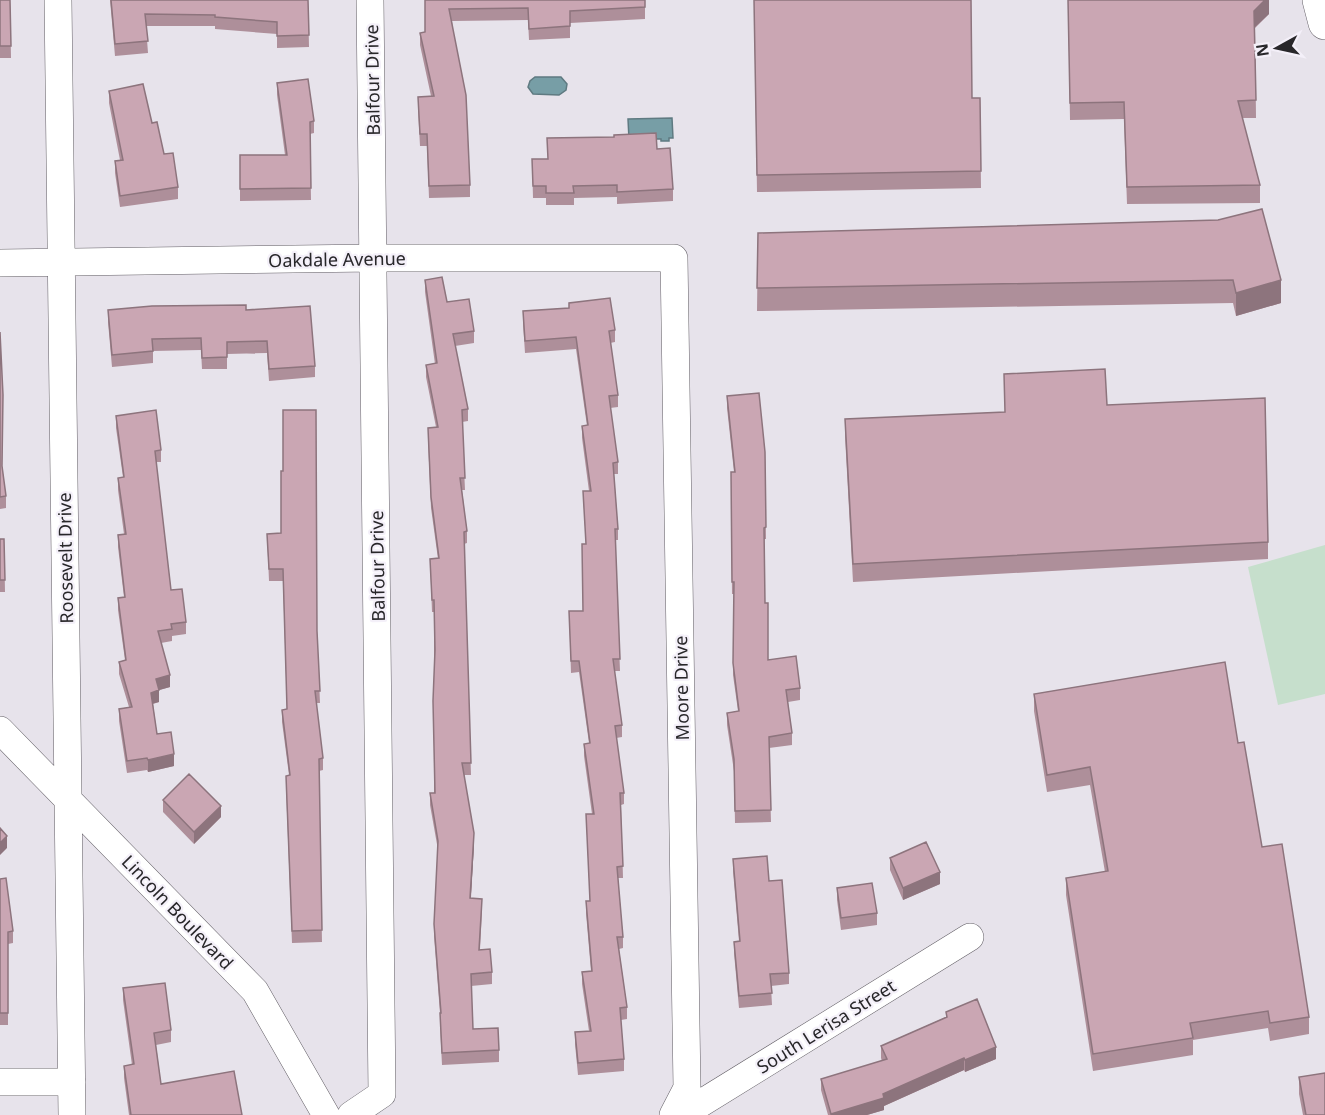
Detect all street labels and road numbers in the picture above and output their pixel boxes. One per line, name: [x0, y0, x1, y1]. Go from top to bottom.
street label: Balfour Drive: [359, 24, 385, 136]
street label: Oakdale Avenue: [268, 246, 406, 272]
street label: Roosevelt Drive: [52, 492, 78, 624]
street label: Balfour Drive: [364, 510, 390, 622]
street label: Moore Drive: [668, 636, 694, 740]
street label: Lincoln Boulevard: [117, 849, 239, 975]
street label: South Lerisa Street: [752, 973, 900, 1078]

